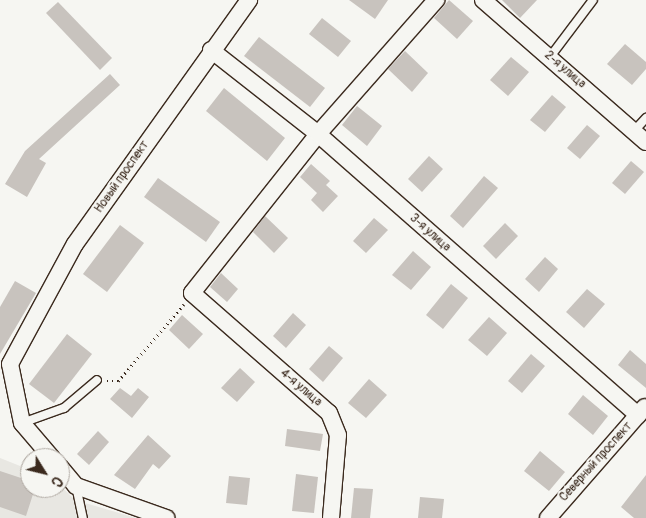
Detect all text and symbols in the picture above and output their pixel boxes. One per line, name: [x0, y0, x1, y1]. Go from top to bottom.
street label: 2-я улица: [541, 48, 589, 92]
street label: Новый проспект: [92, 138, 152, 216]
street label: 3-я улица: [407, 211, 453, 255]
street label: 4-я улица: [277, 366, 325, 410]
street label: Северный проспект: [557, 420, 635, 504]
north arrow: [20, 448, 70, 498]
text: С: [47, 473, 66, 490]

